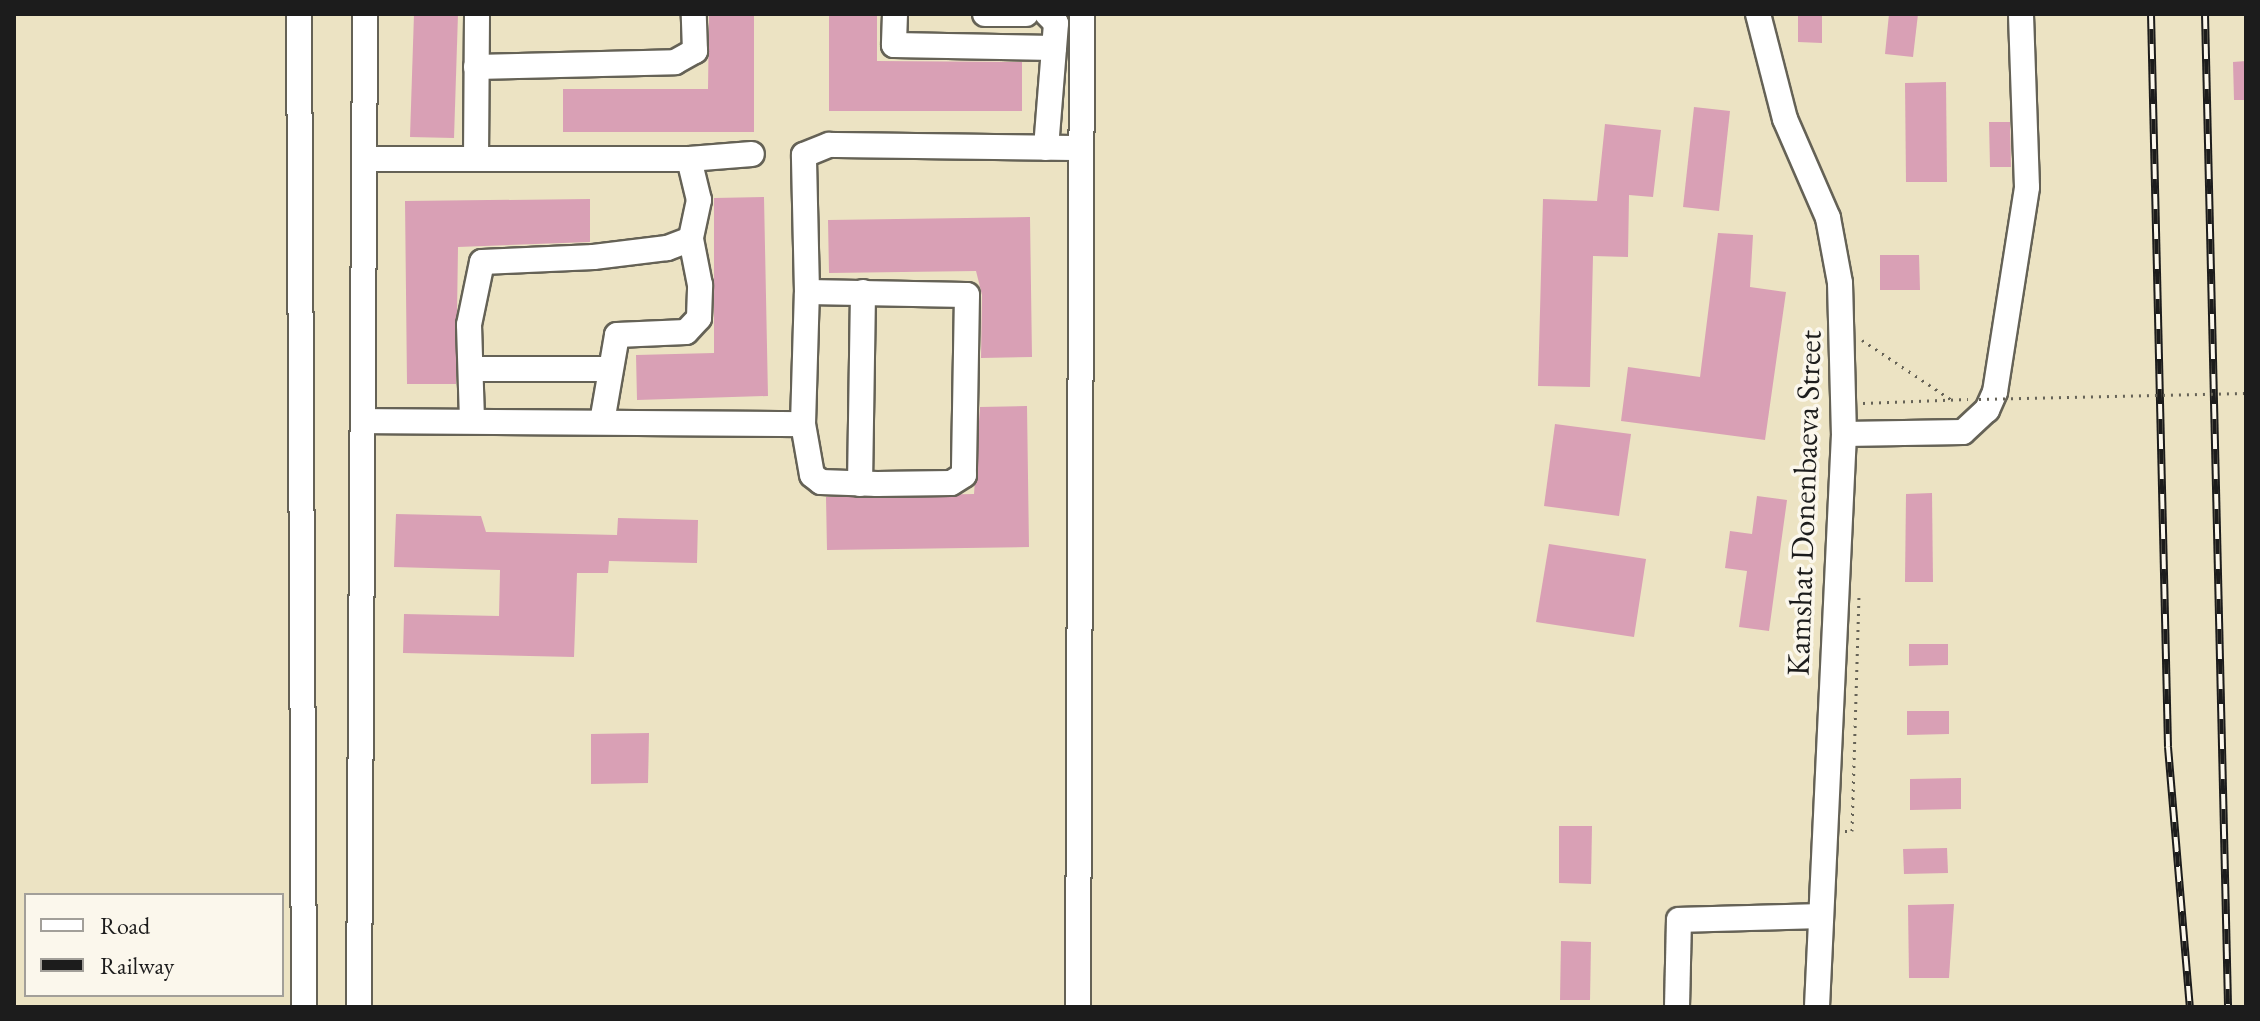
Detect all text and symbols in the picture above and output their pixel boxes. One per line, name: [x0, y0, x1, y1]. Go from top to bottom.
street label: Kamshat Donenbaeva Street: [1779, 330, 1829, 676]
legend: [24, 893, 284, 997]
text: Road: [100, 910, 150, 941]
text: Railway: [100, 950, 174, 981]

